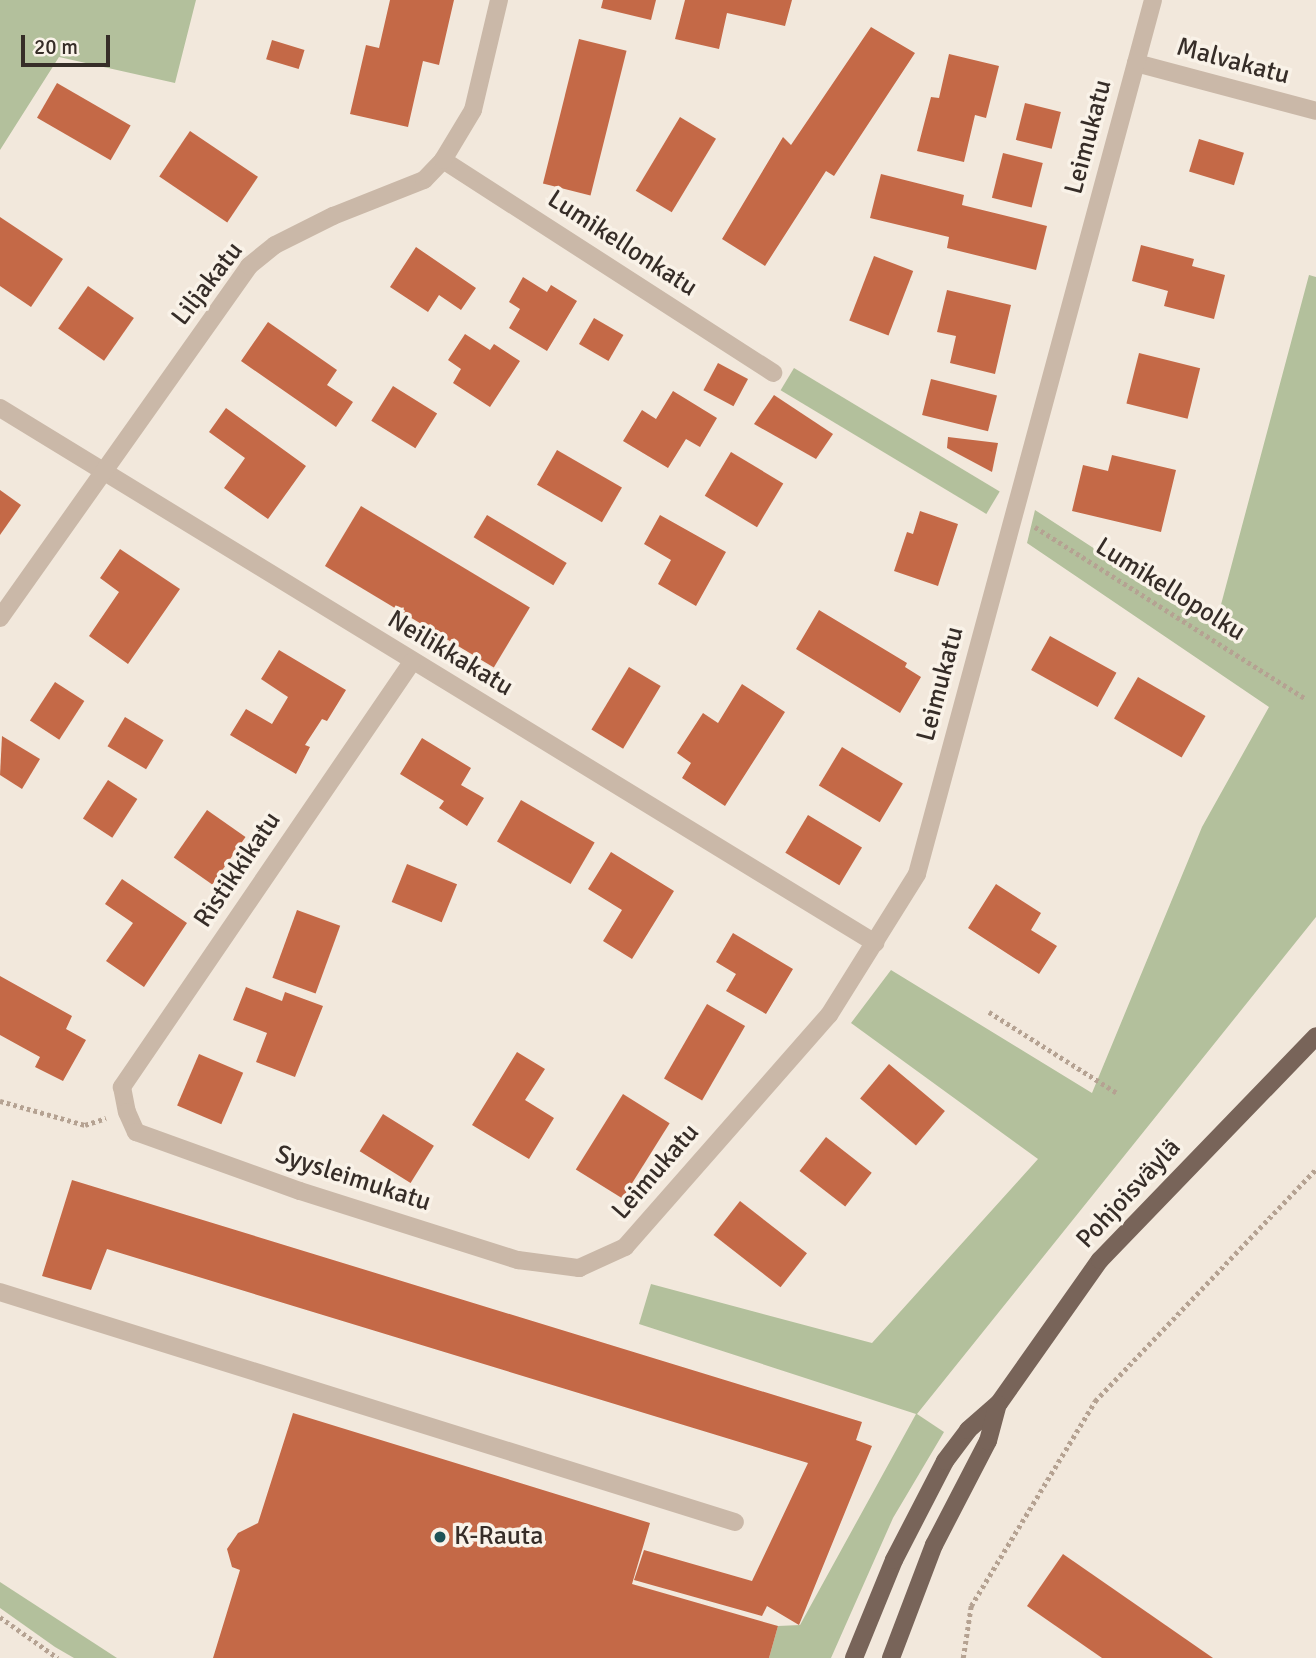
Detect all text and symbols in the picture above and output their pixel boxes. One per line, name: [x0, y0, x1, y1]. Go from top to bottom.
scale bar: [24, 21, 114, 65]
street label: Malvakatu: [1173, 32, 1293, 92]
text: 20 m: [34, 34, 78, 60]
street label: Leimukatu: [1059, 76, 1119, 198]
street label: Lumikellonkatu: [541, 184, 703, 304]
street label: Liljakatu: [166, 236, 250, 332]
street label: Lumikellopolku: [1089, 532, 1251, 648]
street label: Neilikkakatu: [382, 604, 518, 704]
street label: Leimukatu: [911, 623, 971, 745]
street label: Ristikkikatu: [188, 806, 288, 934]
street label: Leimukatu: [606, 1118, 706, 1226]
street label: Pohjoisväylä: [1070, 1133, 1188, 1255]
street label: Syysleimukatu: [271, 1139, 435, 1219]
place label: K-Rauta: [454, 1521, 543, 1553]
marker: K-Rauta: [432, 1529, 448, 1545]

